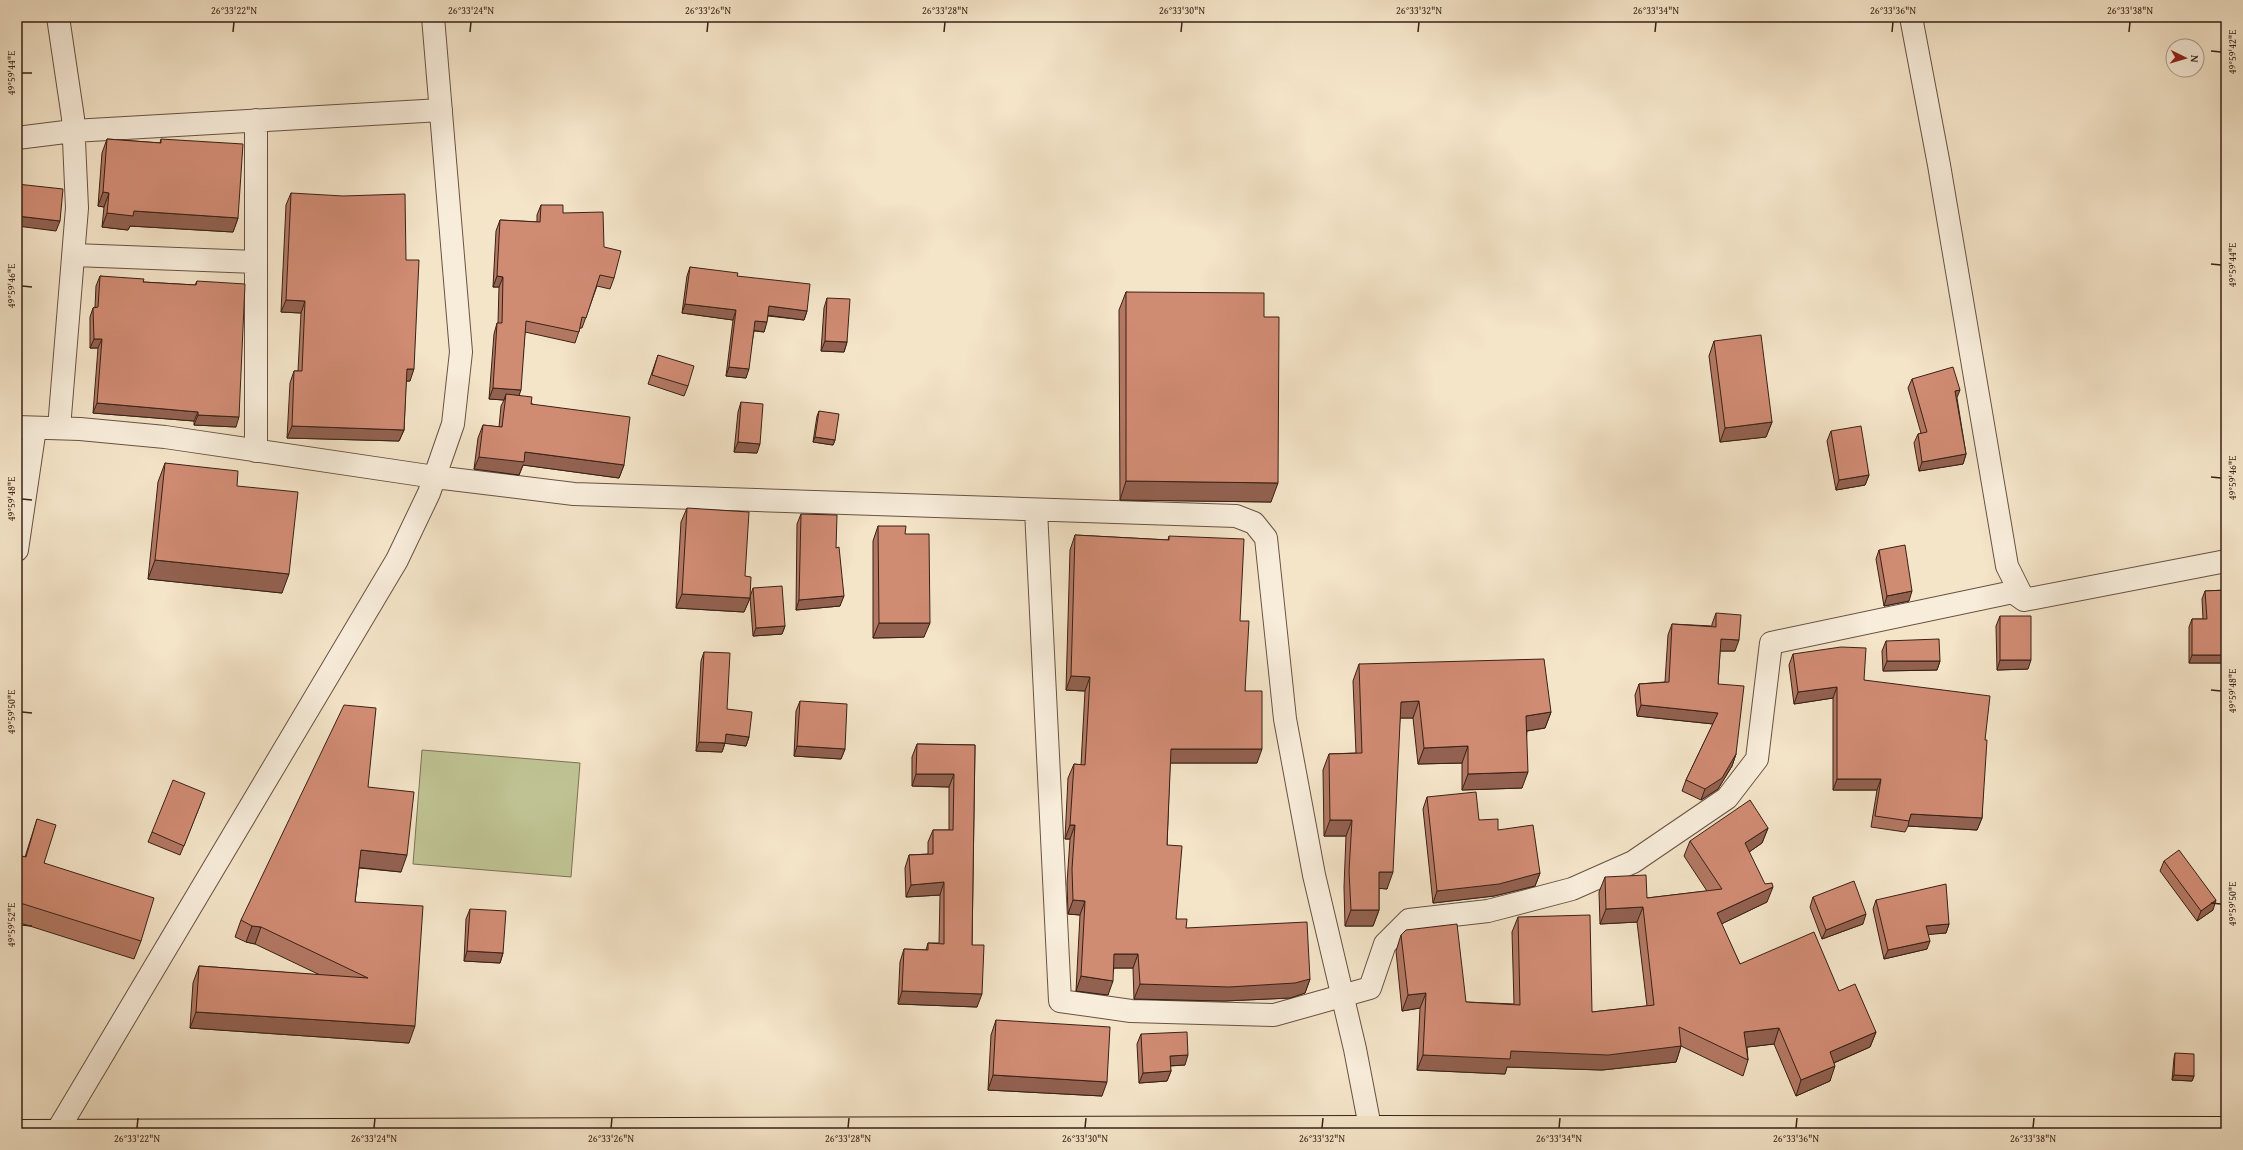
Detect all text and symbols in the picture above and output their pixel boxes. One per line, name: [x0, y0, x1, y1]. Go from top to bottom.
text: 26°33'22"N: [211, 3, 257, 18]
text: 26°33'24"N: [448, 3, 494, 18]
text: 26°33'26"N: [685, 3, 731, 18]
text: 26°33'28"N: [922, 3, 968, 18]
text: 26°33'30"N: [1159, 3, 1205, 18]
text: 26°33'32"N: [1396, 3, 1442, 18]
text: 26°33'34"N: [1633, 3, 1679, 18]
text: 26°33'36"N: [1870, 3, 1916, 18]
text: 26°33'38"N: [2107, 3, 2153, 18]
text: 49°59'42"E: [2225, 30, 2240, 74]
north arrow: [2165, 38, 2205, 78]
text: 49°59'44"E: [4, 51, 19, 95]
text: N: [2187, 55, 2203, 64]
text: 49°59'44"E: [2225, 243, 2240, 287]
text: 49°59'46"E: [4, 264, 19, 308]
text: 49°59'46"E: [2225, 456, 2240, 500]
text: 49°59'48"E: [4, 477, 19, 521]
text: 49°59'48"E: [2225, 669, 2240, 713]
text: 49°59'50"E: [4, 690, 19, 734]
text: 49°59'50"E: [2225, 882, 2240, 926]
text: 49°59'52"E: [4, 903, 19, 947]
text: 26°33'22"N: [114, 1131, 160, 1146]
text: 26°33'24"N: [351, 1131, 397, 1146]
text: 26°33'26"N: [588, 1131, 634, 1146]
text: 26°33'28"N: [825, 1131, 871, 1146]
text: 26°33'30"N: [1062, 1131, 1108, 1146]
text: 26°33'32"N: [1299, 1131, 1345, 1146]
text: 26°33'34"N: [1536, 1131, 1582, 1146]
text: 26°33'36"N: [1773, 1131, 1819, 1146]
text: 26°33'38"N: [2010, 1131, 2056, 1146]

